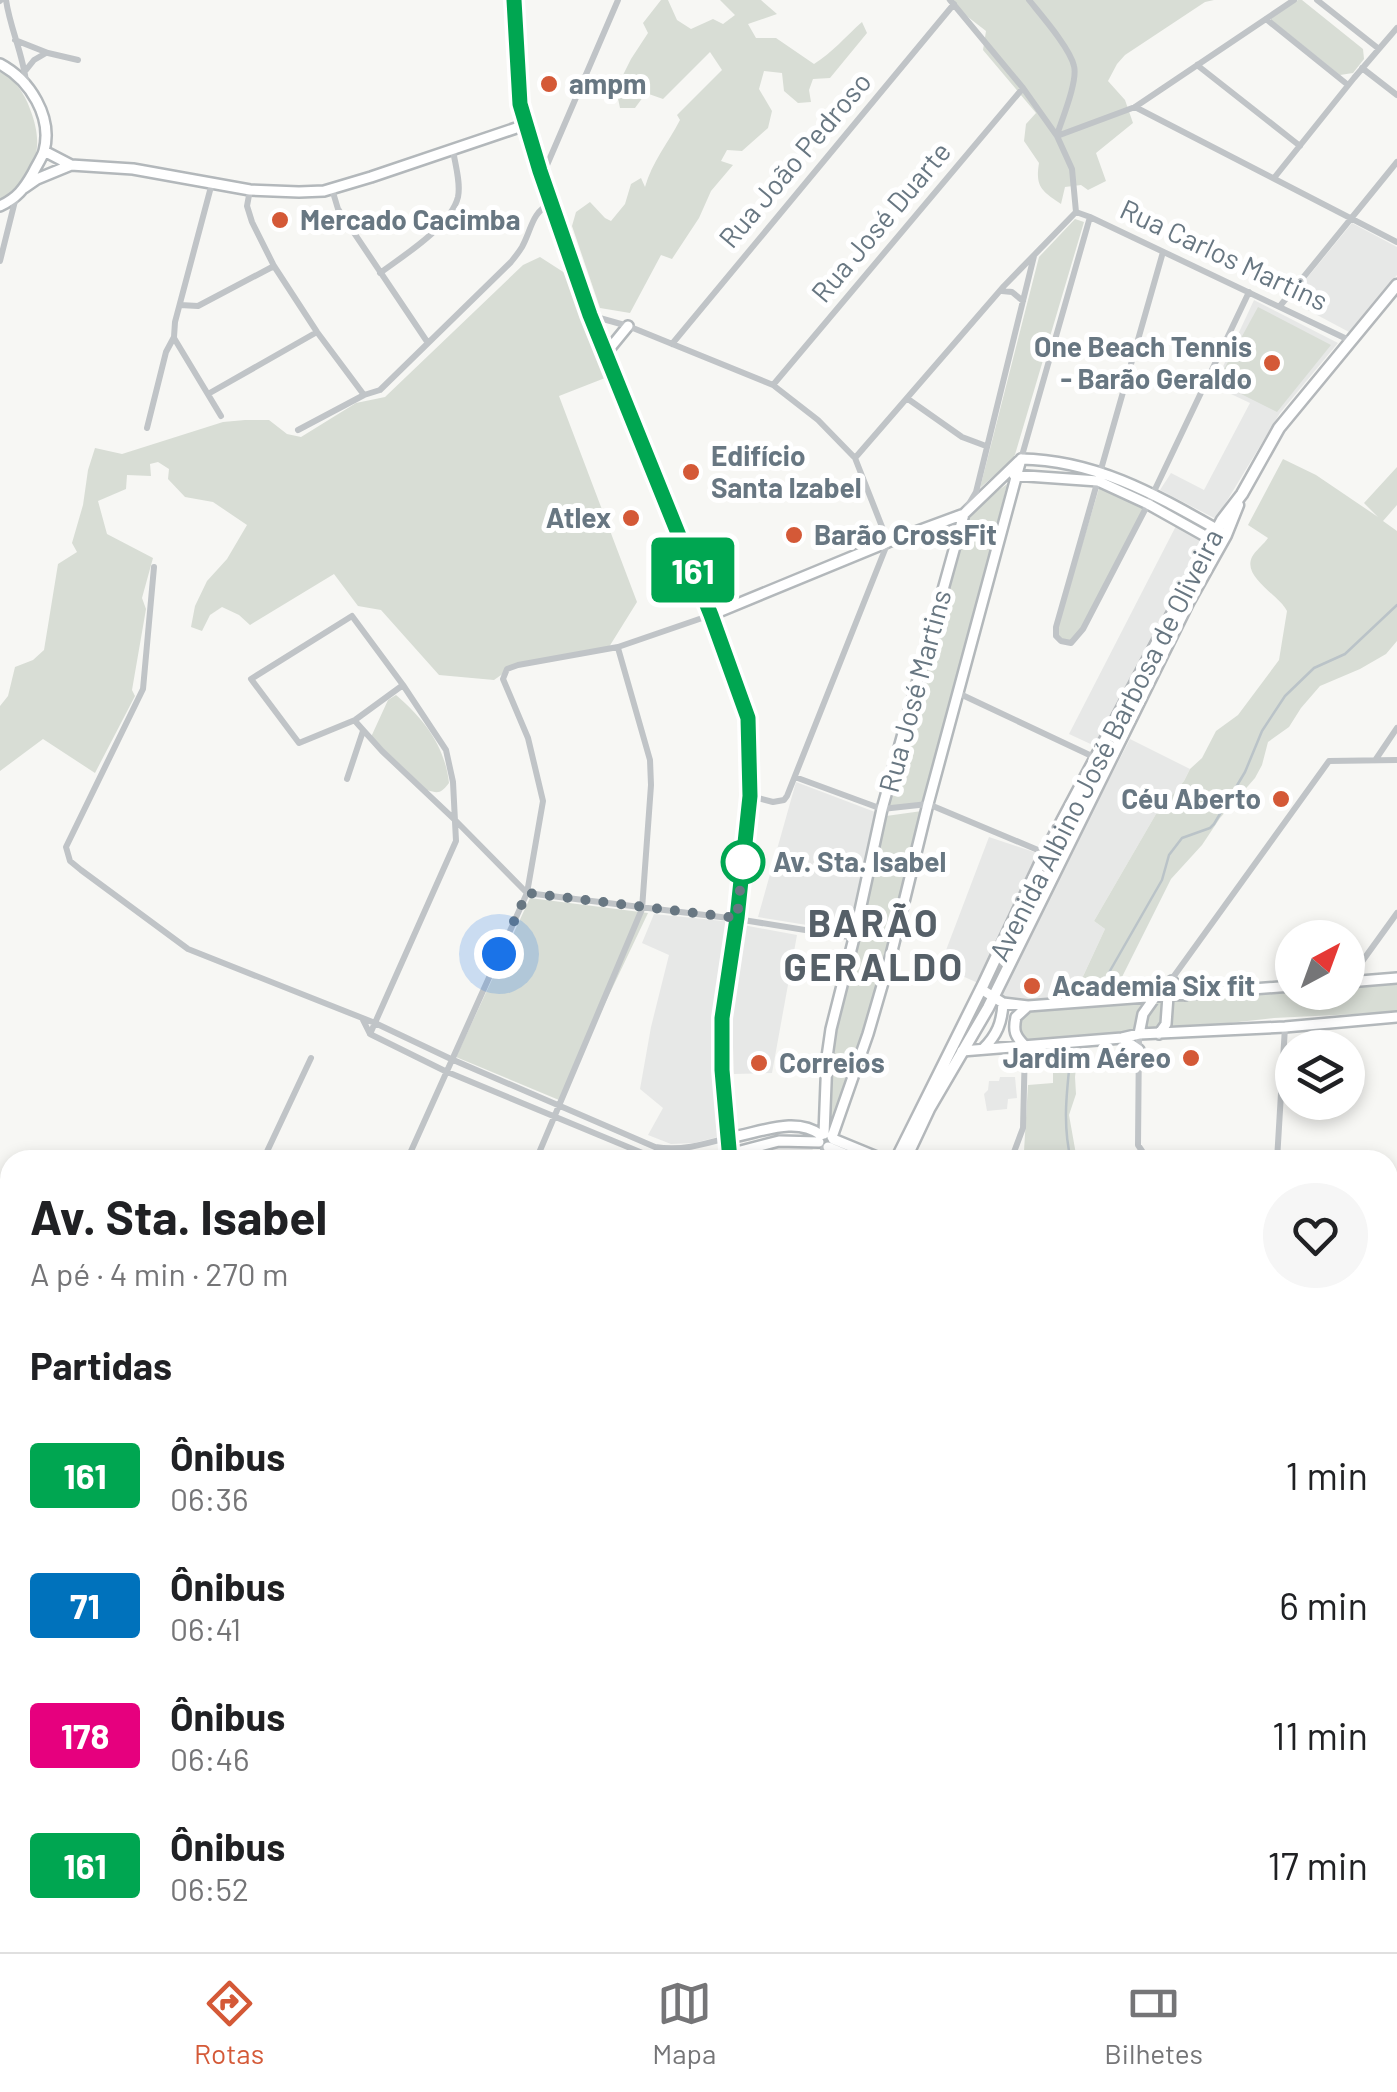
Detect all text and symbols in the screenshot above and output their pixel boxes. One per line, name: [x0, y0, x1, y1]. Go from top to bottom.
street label: Rua João Pedroso: [711, 65, 878, 254]
place label: ampm: [569, 66, 646, 100]
marker: ampm: [538, 73, 560, 95]
street label: Rua José Duarte: [803, 134, 957, 309]
street label: Rua Carlos Martins: [1115, 191, 1334, 317]
place label: Mercado Cacimba: [300, 202, 520, 236]
marker: Mercado Cacimba: [269, 209, 291, 231]
place label: One Beach Tennis - Barão Geraldo: [1034, 329, 1252, 395]
marker: One Beach Tennis - Barão Geraldo: [1261, 352, 1283, 374]
place label: Edifício Santa Izabel: [711, 438, 862, 504]
marker: Edifício Santa Izabel: [680, 461, 702, 483]
place label: Atlex: [546, 500, 611, 534]
marker: Atlex: [620, 507, 642, 529]
place label: Barão CrossFit: [814, 517, 997, 551]
street label: Avenida Albino José Barbosa de Oliveira: [981, 523, 1229, 966]
marker: Barão CrossFit: [783, 524, 805, 546]
line badge: 161: [636, 538, 750, 602]
text: 161: [671, 549, 715, 591]
street label: Rua José Martins: [871, 586, 957, 796]
place label: Céu Aberto: [1121, 781, 1261, 815]
marker: Céu Aberto: [1270, 788, 1292, 810]
marker: Av. Sta. Isabel: [722, 841, 764, 883]
place label: Av. Sta. Isabel: [773, 844, 946, 878]
district label: BARÃO GERALDO: [783, 899, 965, 989]
north arrow: [1275, 920, 1365, 1010]
map controls: [1275, 920, 1365, 1120]
your location: [474, 929, 524, 979]
place label: Academia Six fit: [1052, 968, 1255, 1002]
marker: Academia Six fit: [1021, 975, 1043, 997]
button: layers: [1275, 1030, 1365, 1120]
place label: Jardim Aéreo: [1003, 1040, 1171, 1074]
place label: Correios: [779, 1045, 885, 1079]
marker: Jardim Aéreo: [1180, 1047, 1202, 1069]
marker: Correios: [748, 1052, 770, 1074]
button: heart: [1263, 1183, 1368, 1288]
text: Av. Sta. Isabel: [30, 1187, 327, 1245]
text: A pé · 4 min · 270 m: [30, 1254, 289, 1292]
text: Partidas: [30, 1342, 172, 1388]
text: Ônibus: [170, 1433, 285, 1479]
text: 1 min: [1286, 1452, 1368, 1498]
text: 161: [63, 1454, 107, 1496]
text: 06:36: [170, 1479, 248, 1517]
text: Ônibus: [170, 1563, 285, 1609]
text: 6 min: [1279, 1582, 1368, 1628]
text: 71: [70, 1584, 100, 1626]
text: 06:41: [170, 1609, 241, 1647]
text: Ônibus: [170, 1693, 285, 1739]
text: 11 min: [1272, 1712, 1368, 1758]
text: 178: [61, 1714, 109, 1756]
text: 06:46: [170, 1739, 250, 1777]
text: Ônibus: [170, 1823, 285, 1869]
text: 17 min: [1268, 1842, 1368, 1888]
text: 161: [63, 1844, 107, 1886]
text: 06:52: [170, 1869, 249, 1907]
tab: Rotas: [194, 1976, 264, 2070]
tab: Mapa: [652, 1976, 716, 2070]
tab: Bilhetes: [1104, 1976, 1203, 2070]

